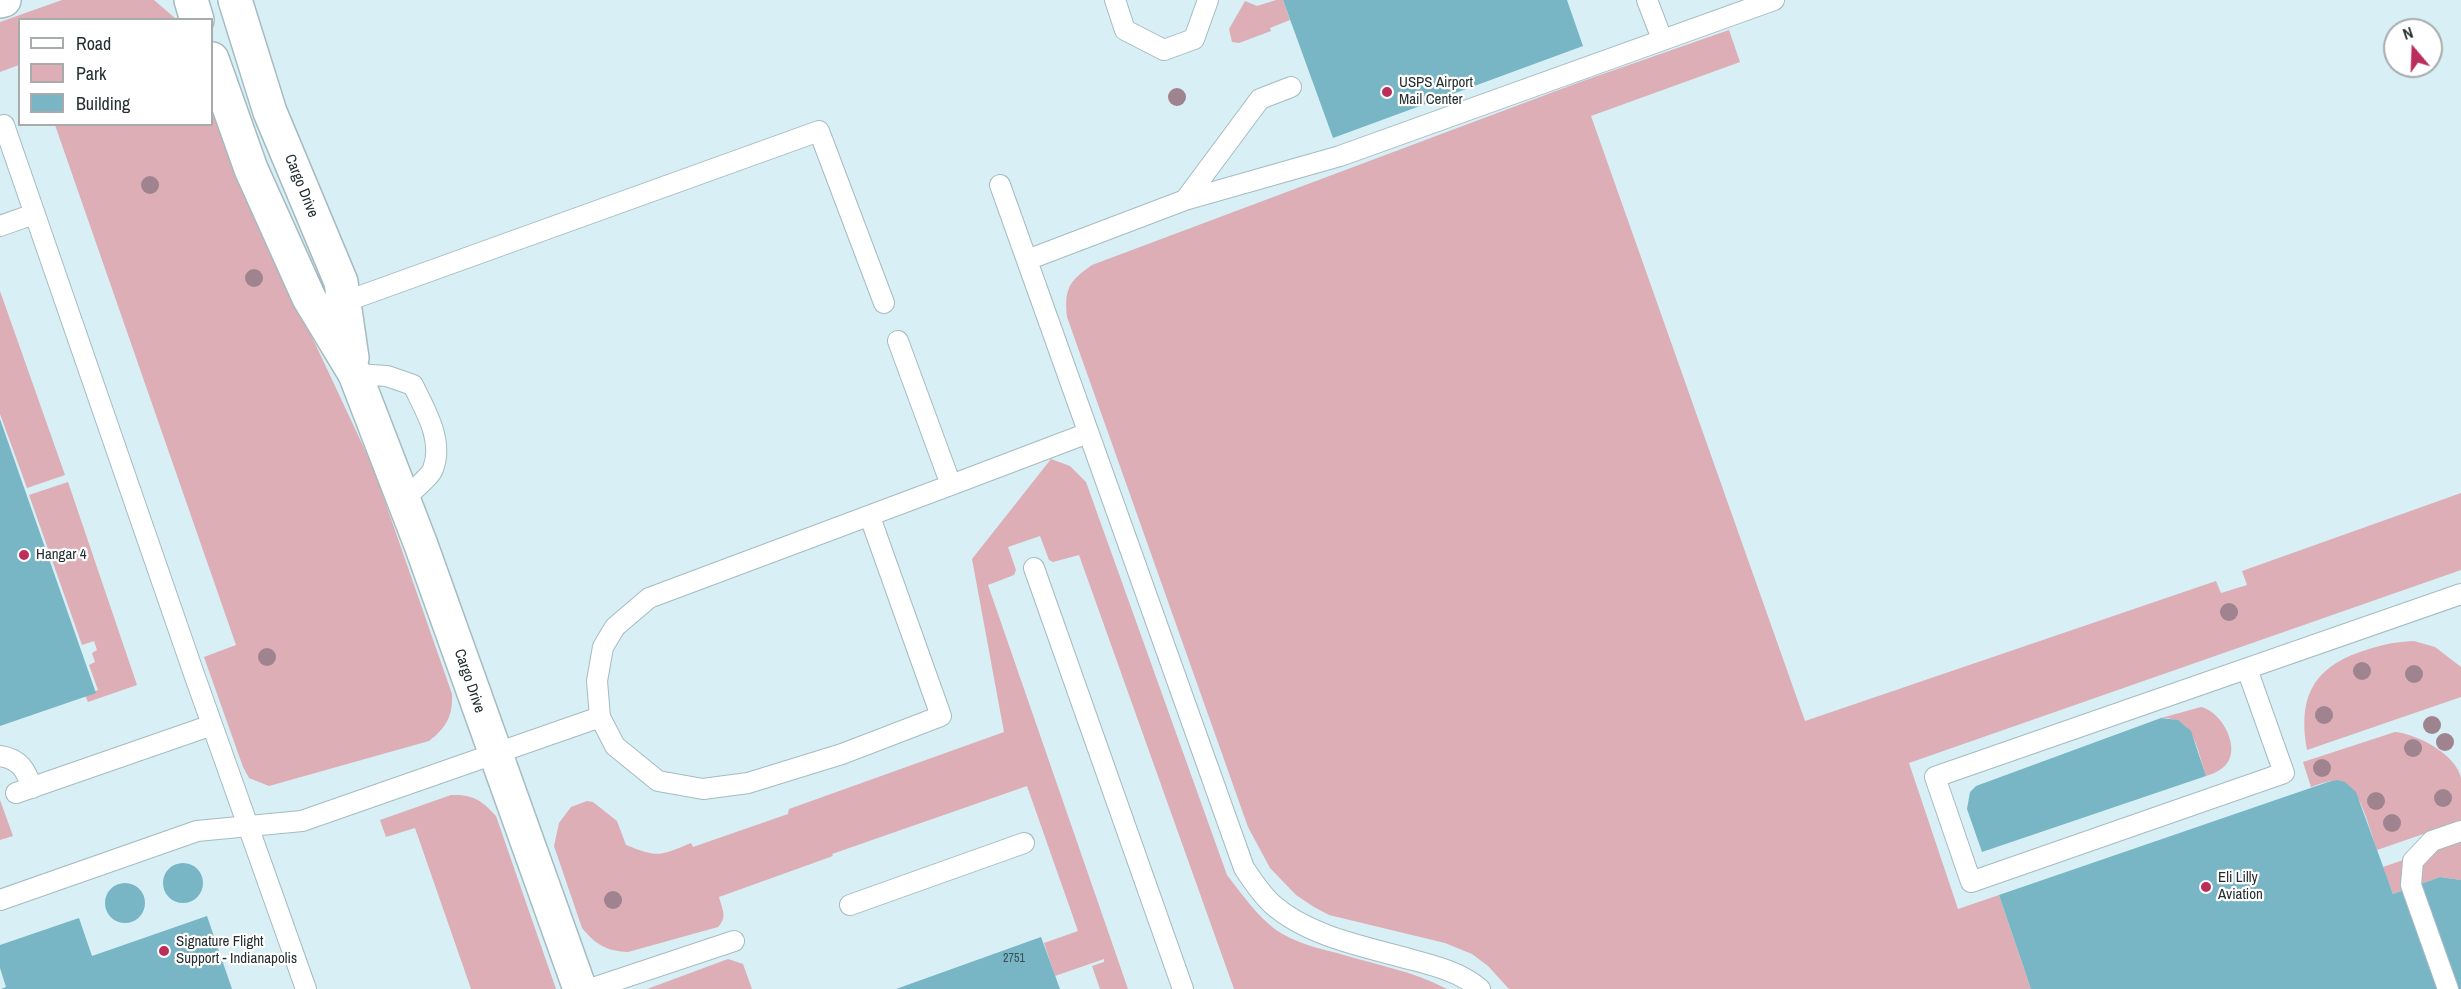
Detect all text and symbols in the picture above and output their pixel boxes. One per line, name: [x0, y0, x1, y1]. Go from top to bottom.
legend: [18, 18, 213, 126]
north arrow: [2383, 18, 2443, 78]
text: N: [2400, 21, 2416, 45]
text: Road: [76, 31, 111, 56]
text: Park: [76, 61, 106, 86]
place label: USPS Airport Mail Center: [1399, 74, 1473, 109]
marker: USPS Airport Mail Center: [1380, 85, 1394, 99]
text: Building: [76, 91, 130, 116]
street label: Cargo Drive: [280, 152, 322, 220]
place label: Hangar 4: [36, 546, 87, 564]
marker: Hangar 4: [17, 548, 31, 562]
street label: Cargo Drive: [450, 647, 488, 715]
place label: Eli Lilly Aviation: [2218, 869, 2263, 904]
marker: Eli Lilly Aviation: [2199, 880, 2213, 894]
place label: Signature Flight Support - Indianapolis: [176, 933, 297, 968]
marker: Signature Flight Support - Indianapolis: [157, 944, 171, 958]
house number: 2751: [1003, 952, 1025, 966]

